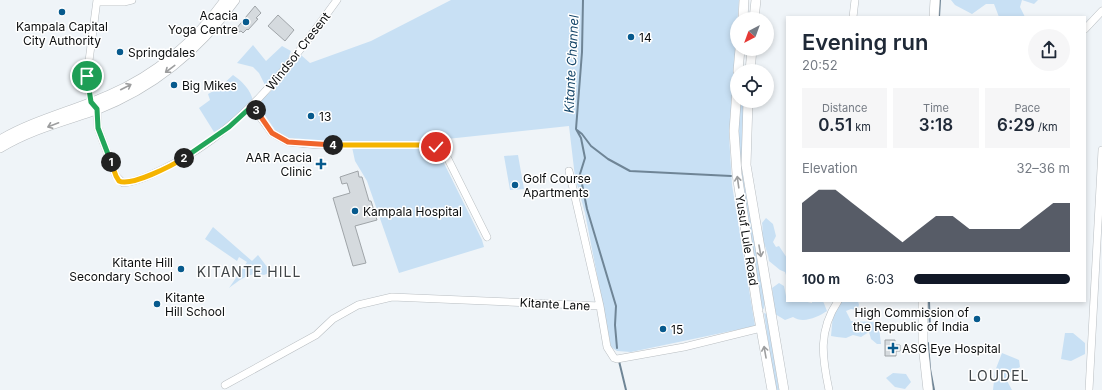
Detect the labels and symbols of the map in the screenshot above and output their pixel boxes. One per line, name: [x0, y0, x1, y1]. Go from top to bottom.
marker: Kampala Capital City Authority: [57, 7, 67, 17]
place label: Acacia Yoga Centre: [168, 8, 238, 37]
street label: Windsor Cresent: [263, 9, 333, 93]
north arrow: [730, 12, 774, 56]
water label: Kitante Channel: [560, 14, 582, 114]
marker: Acacia Yoga Centre: [241, 17, 251, 27]
place label: Kampala Capital City Authority: [16, 19, 108, 48]
place label: 14: [639, 30, 652, 45]
marker: 14: [626, 32, 636, 42]
place label: Springdales: [128, 45, 195, 60]
marker: Springdales: [115, 47, 125, 57]
pin: [70, 59, 104, 93]
one-way arrow: [165, 64, 176, 73]
place label: Big Mikes: [182, 78, 237, 93]
marker: Big Mikes: [169, 80, 179, 90]
one-way arrow: [120, 82, 132, 90]
pin: 3: [246, 100, 266, 120]
place label: 13: [319, 109, 331, 124]
marker: 13: [306, 111, 316, 121]
one-way arrow: [48, 121, 60, 129]
pin: [419, 130, 453, 164]
pin: 4: [323, 135, 343, 155]
pin: 2: [174, 148, 194, 168]
place label: AAR Acacia Clinic: [246, 150, 312, 179]
pin: 1: [101, 152, 121, 172]
marker: AAR Acacia Clinic: [315, 158, 327, 170]
place label: Golf Course Apartments: [523, 171, 591, 200]
one-way arrow: [734, 176, 742, 189]
marker: Golf Course Apartments: [510, 180, 520, 190]
street label: Yusuf Lule Road: [732, 193, 762, 287]
place label: Kampala Hospital: [363, 204, 462, 219]
marker: Kampala Hospital: [350, 206, 360, 216]
one-way arrow: [756, 244, 764, 257]
place label: Kitante Hill Secondary School: [69, 255, 173, 284]
district label: KITANTE HILL: [197, 263, 301, 280]
marker: Kitante Hill Secondary School: [176, 264, 186, 274]
place label: Kitante Hill School: [165, 290, 225, 319]
street label: Kitante Lane: [519, 295, 591, 313]
marker: Kitante Hill School: [152, 299, 162, 309]
place label: High Commission of the Republic of India: [853, 305, 970, 334]
marker: High Commission of the Republic of India: [972, 314, 982, 324]
place label: 15: [671, 322, 683, 337]
marker: 15: [658, 324, 668, 334]
place label: ASG Eye Hospital: [902, 341, 1001, 356]
marker: ASG Eye Hospital: [887, 342, 899, 354]
one-way arrow: [761, 346, 769, 359]
district label: LOUDEL: [968, 367, 1030, 384]

